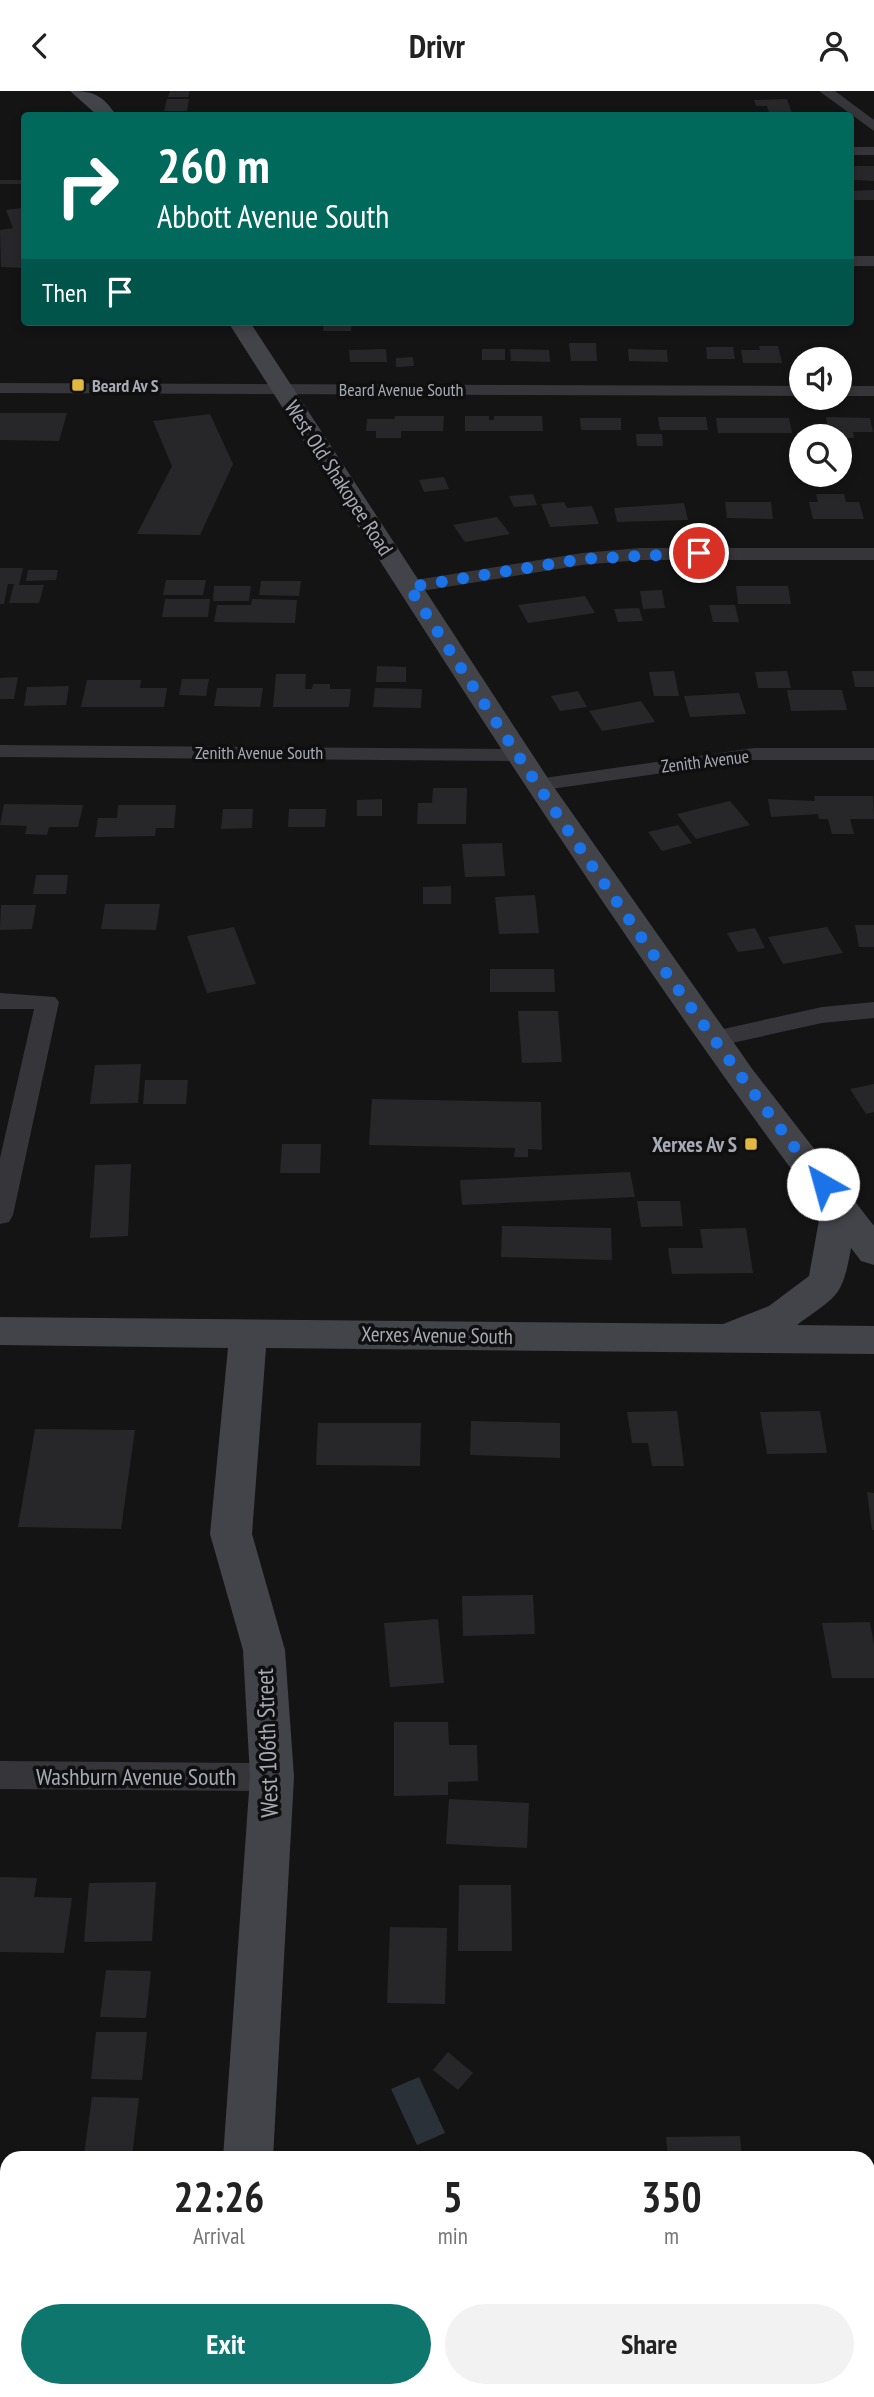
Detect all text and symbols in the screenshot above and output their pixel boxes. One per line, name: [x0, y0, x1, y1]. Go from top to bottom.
text: Drivr: [409, 25, 465, 67]
icon: back: [21, 27, 59, 65]
icon: person: [815, 27, 853, 65]
text: 260 m: [157, 133, 270, 197]
icon: right: [42, 140, 133, 231]
text: Abbott Avenue South: [157, 195, 389, 237]
icon: arrive: [101, 273, 139, 311]
text: Then: [42, 276, 87, 309]
map controls: [789, 347, 852, 487]
button: sound: [789, 347, 852, 410]
place label: Beard Av S: [92, 374, 159, 397]
marker: Beard Av S: [70, 377, 86, 393]
street label: Beard Avenue South: [339, 378, 463, 401]
street label: West Old Shakopee Road: [279, 395, 399, 561]
button: search: [789, 424, 852, 487]
pin: [669, 523, 729, 583]
icon: arrive: [680, 534, 718, 572]
street label: Zenith Avenue South: [195, 741, 323, 764]
street label: Zenith Avenue: [660, 744, 750, 778]
place label: Xerxes Av S: [652, 1131, 737, 1158]
marker: Xerxes Av S: [743, 1136, 759, 1152]
position arrow: [786, 1147, 860, 1221]
street label: Xerxes Avenue South: [361, 1320, 513, 1350]
street label: West 106th Street: [249, 1667, 285, 1818]
street label: Washburn Avenue South: [36, 1761, 236, 1792]
text: 22:26: [173, 2169, 264, 2224]
text: 5: [443, 2169, 463, 2224]
text: 350: [641, 2169, 702, 2224]
text: Arrival: [193, 2221, 245, 2250]
text: min: [438, 2221, 468, 2250]
text: m: [664, 2221, 679, 2250]
button: Exit: [21, 2304, 431, 2384]
button: Share: [445, 2304, 854, 2384]

